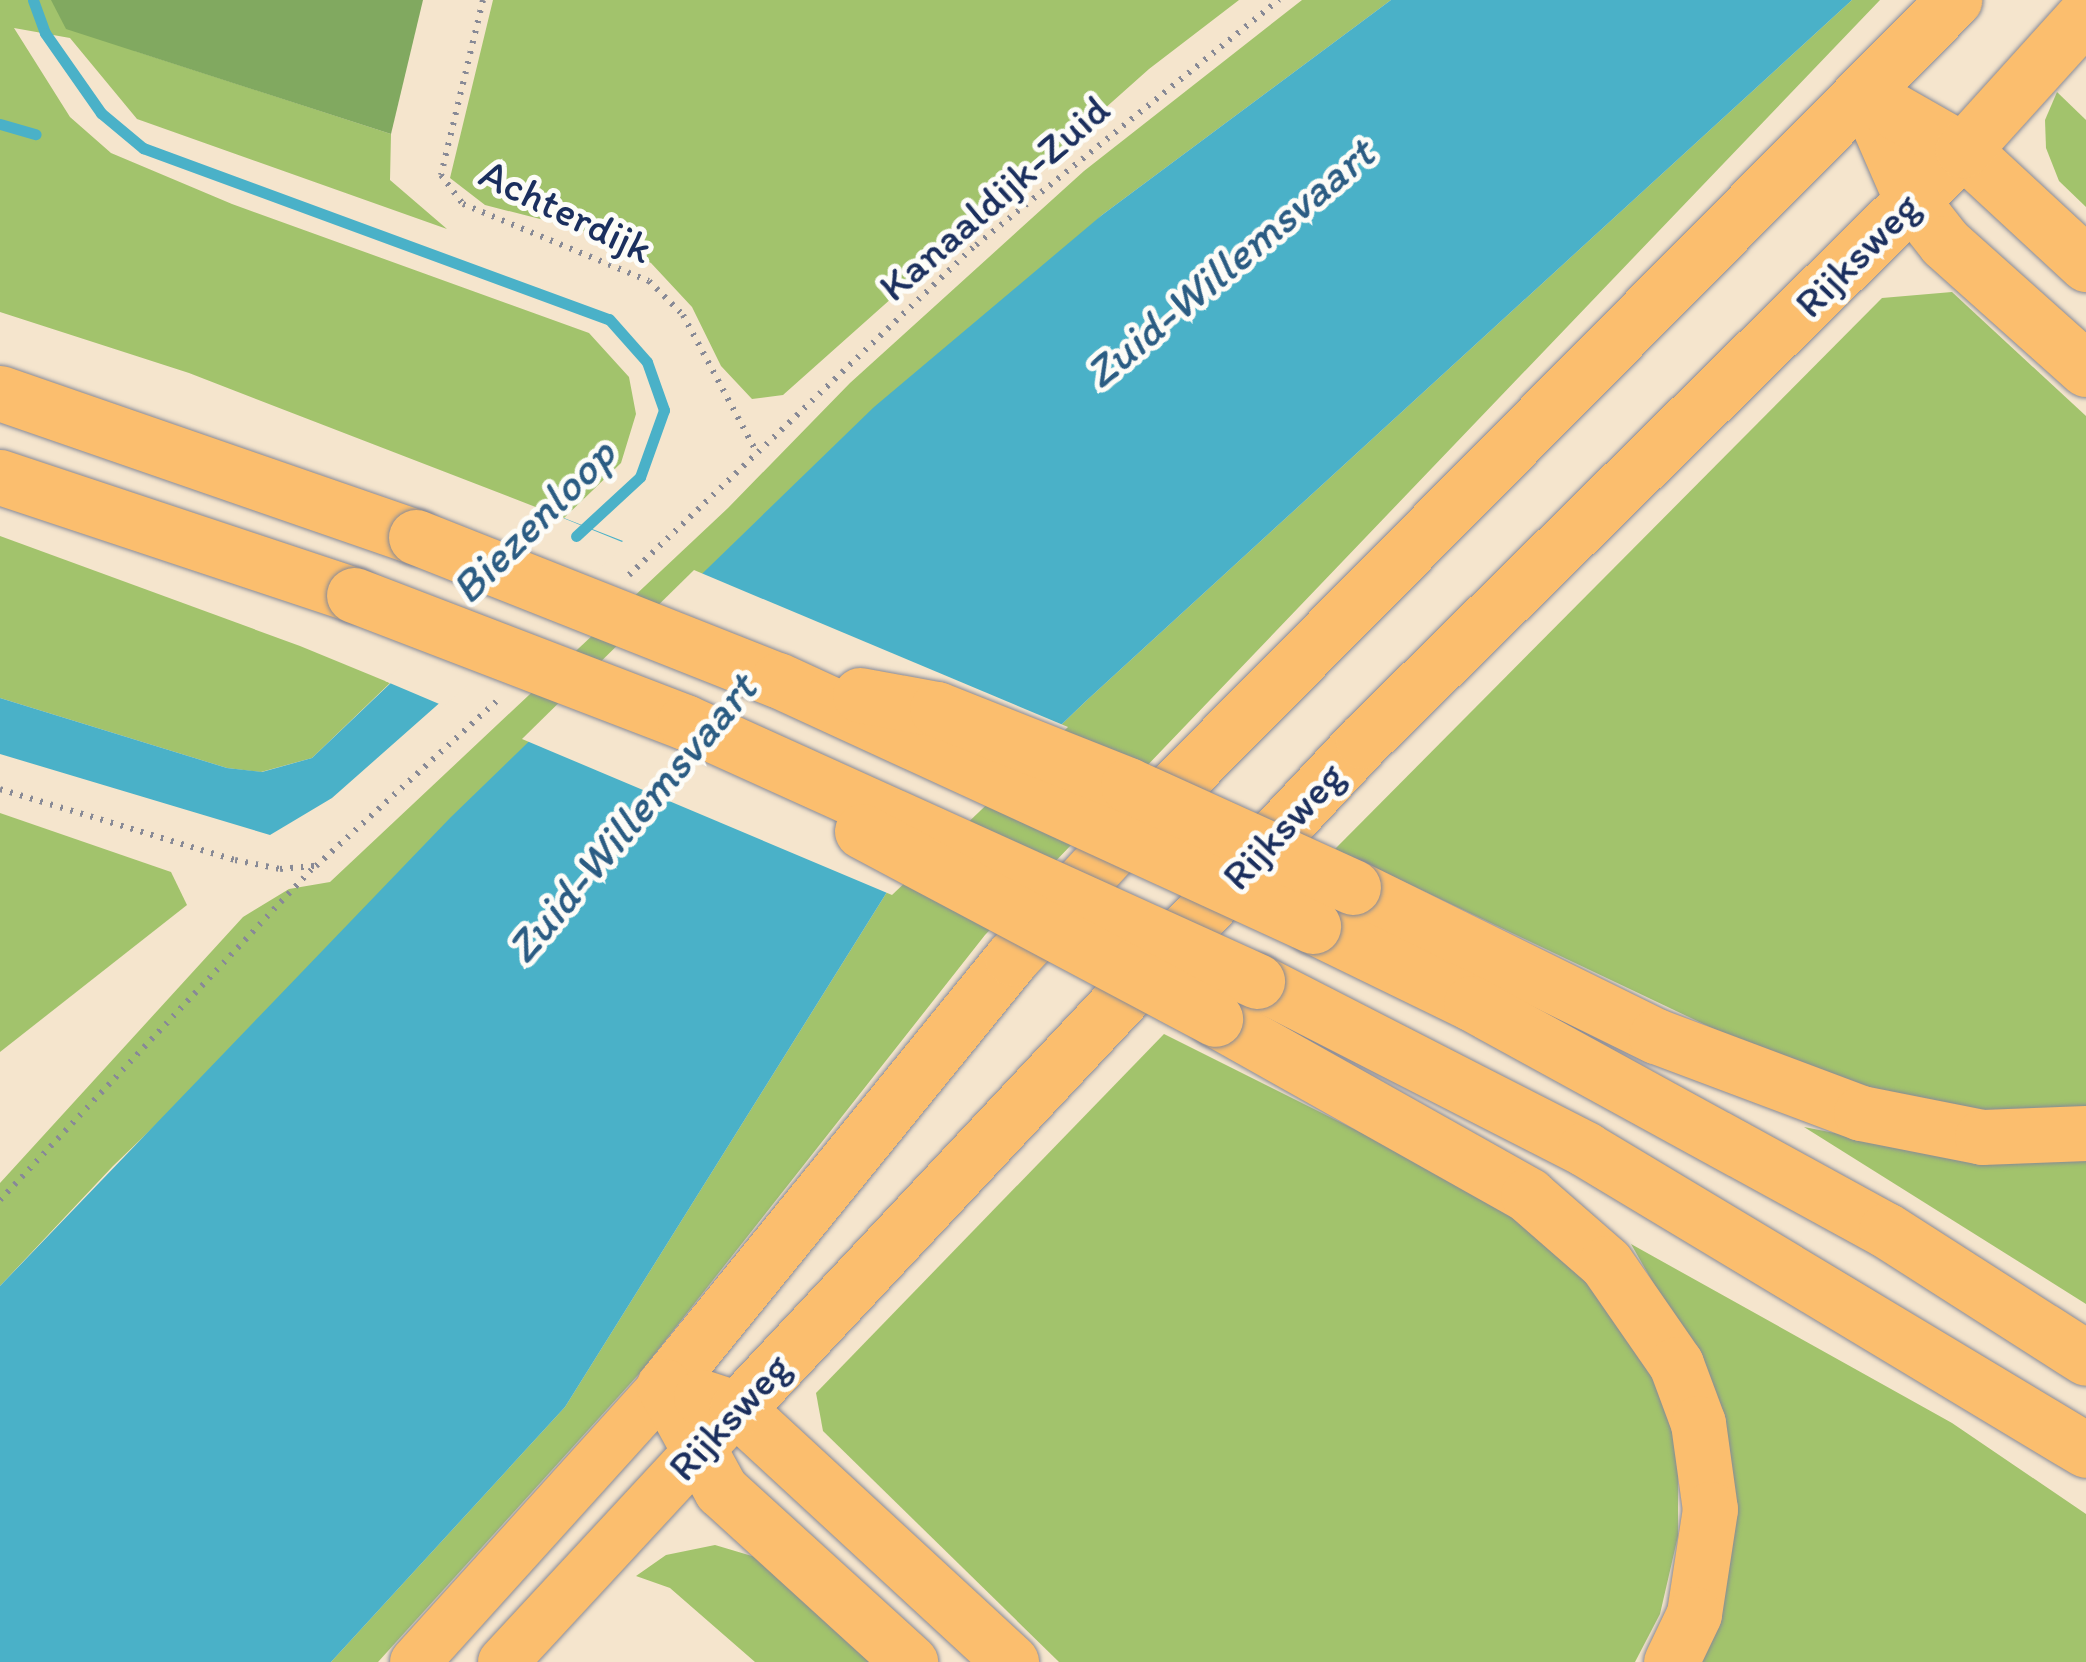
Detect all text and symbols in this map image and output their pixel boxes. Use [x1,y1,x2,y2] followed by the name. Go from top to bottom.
[868,84,1120,312] street label: Kanaaldijk-Zuid
[1074,126,1384,400] water label: Zuid-Willemsvaart
[471,148,661,274] street label: Achterdijk
[1784,182,1930,328] street label: Rijksweg
[439,427,627,615] water label: Biezenloop
[494,663,768,973] water label: Zuid-Willemsvaart
[1211,752,1355,900] street label: Rijksweg
[657,1343,801,1491] street label: Rijksweg

